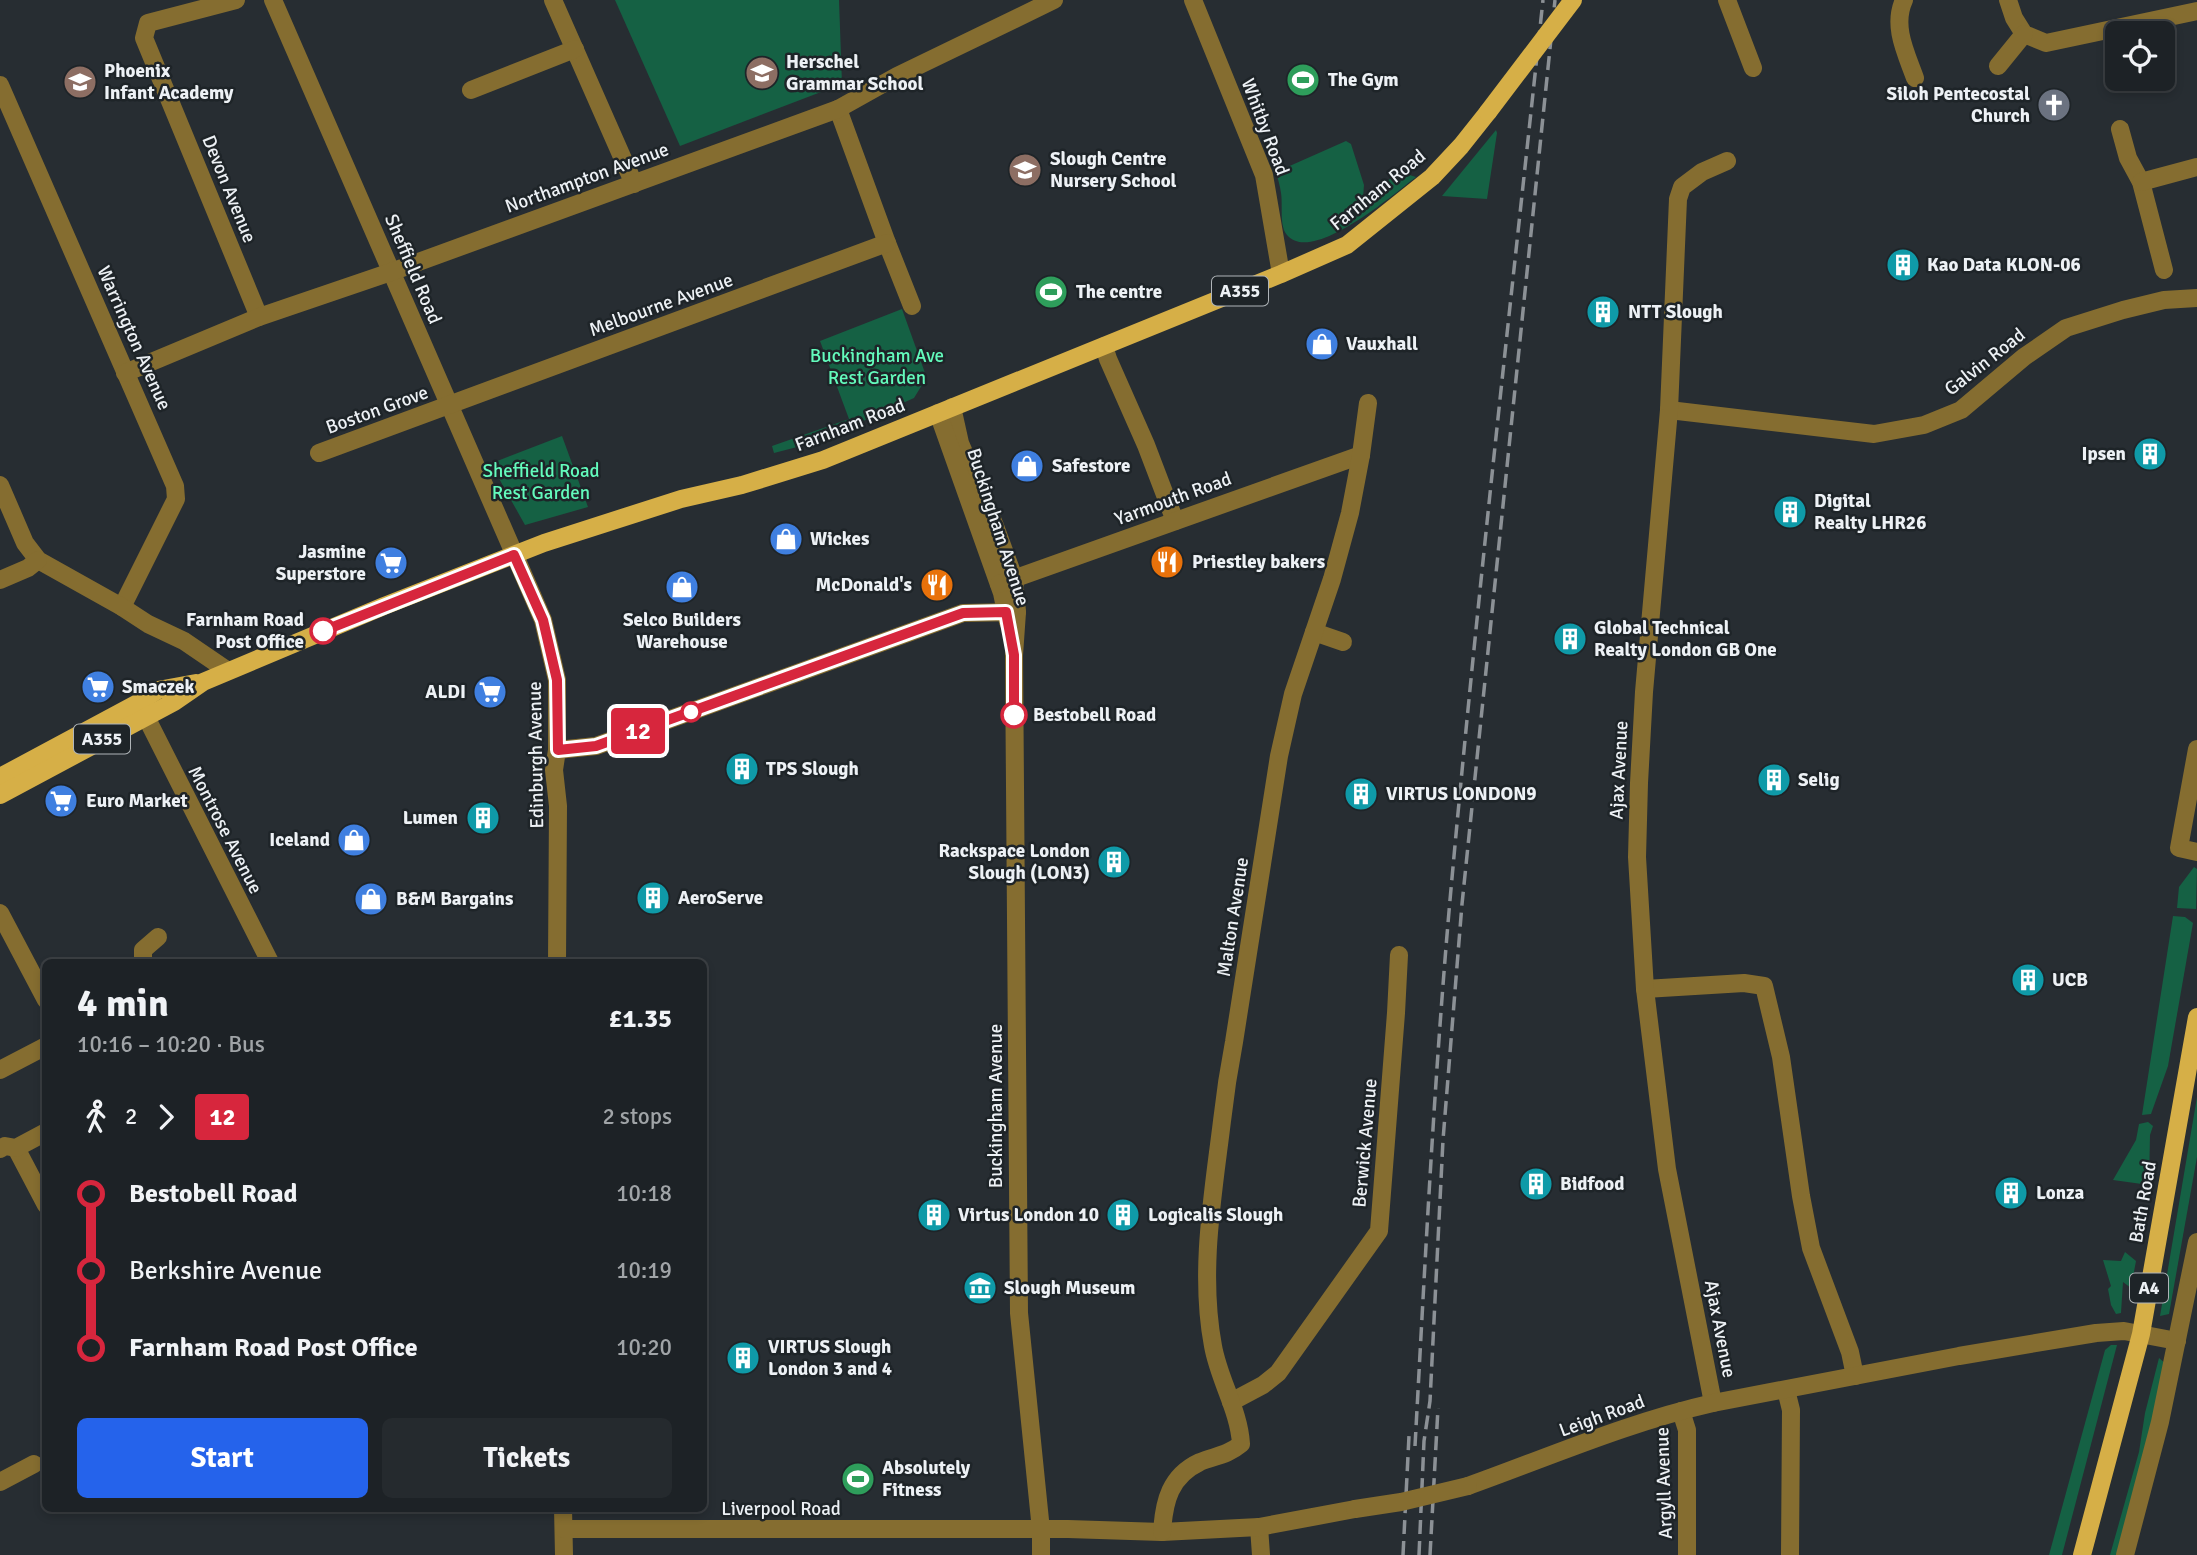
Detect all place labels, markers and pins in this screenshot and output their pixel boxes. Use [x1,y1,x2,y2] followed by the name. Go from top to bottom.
[786,50,923,96] place label: Herschel Grammar School
[743,54,781,92] school or university icon: Herschel Grammar School
[104,59,234,105] place label: Phoenix Infant Academy
[1284,61,1322,99] sports icon: The Gym
[61,63,99,101] school or university icon: Phoenix Infant Academy
[1328,68,1399,92] place label: The Gym
[1887,82,2030,128] place label: Siloh Pentecostal Church
[2035,86,2073,124] church icon: Siloh Pentecostal Church
[1050,147,1177,193] place label: Slough Centre Nursery School
[1006,151,1044,189] school or university icon: Slough Centre Nursery School
[1884,246,1922,284] building icon: Kao Data KLON-06
[1927,253,2081,277] place label: Kao Data KLON-06
[1032,273,1070,311] sports icon: The centre
[1076,280,1162,304] place label: The centre
[1584,293,1622,331] building icon: NTT Slough
[1628,300,1723,324] place label: NTT Slough
[1303,325,1341,363] shop icon: Vauxhall
[1346,332,1418,356] place label: Vauxhall
[2131,435,2169,473] building icon: Ipsen
[2082,442,2126,466] place label: Ipsen
[1008,447,1046,485] shop icon: Safestore
[1052,454,1131,478] place label: Safestore
[1814,489,1926,535] place label: Digital Realty LHR26
[1771,493,1809,531] building icon: Digital Realty LHR26
[767,520,805,558] shop icon: Wickes
[810,527,869,551] place label: Wickes
[276,540,366,586] place label: Jasmine Superstore
[1148,543,1186,581] restaurant icon: Priestley bakers
[372,544,410,582] supermarket icon: Jasmine Superstore
[1192,550,1325,574] place label: Priestley bakers
[918,566,956,604] restaurant icon: McDonald's
[663,568,701,606] shop icon: Selco Builders Warehouse
[816,573,912,597] place label: McDonald's
[186,608,304,654] place label: Farnham Road Post Office
[623,608,741,654] place label: Selco Builders Warehouse
[1594,616,1777,662] place label: Global Technical Realty London GB One
[310,618,336,644] marker: Farnham Road Post Office
[1551,620,1589,658] building icon: Global Technical Realty London GB One
[79,668,117,706] supermarket icon: Smaczek
[471,673,509,711] supermarket icon: ALDI
[122,675,194,699] place label: Smaczek
[425,680,466,704] place label: ALDI
[681,702,701,722] unlabelled marker
[1001,702,1027,728] marker: Bestobell Road
[1033,703,1156,727] place label: Bestobell Road
[723,750,761,788] building icon: TPS Slough
[766,757,859,781] place label: TPS Slough
[1755,761,1793,799] building icon: Selig
[1798,768,1840,792] place label: Selig
[1342,775,1380,813] building icon: VIRTUS LONDON9
[42,782,80,820] supermarket icon: Euro Market
[1386,782,1537,806] place label: VIRTUS LONDON9
[86,789,188,813] place label: Euro Market
[464,799,502,837] building icon: Lumen
[403,806,458,830] place label: Lumen
[335,821,373,859] shop icon: Iceland
[269,828,330,852] place label: Iceland
[938,839,1090,885] place label: Rackspace London Slough (LON3)
[1095,843,1133,881] building icon: Rackspace London Slough (LON3)
[634,879,672,917] building icon: AeroServe
[352,880,390,918] shop icon: B&M Bargains
[678,886,763,910] place label: AeroServe
[396,887,513,911] place label: B&M Bargains
[2009,961,2047,999] building icon: UCB
[2052,968,2088,992] place label: UCB
[1517,1165,1555,1203] building icon: Bidfood
[1560,1172,1624,1196] place label: Bidfood
[1992,1174,2030,1212] building icon: Lonza
[2036,1181,2085,1205] place label: Lonza
[915,1196,953,1234] building icon: Virtus London 10
[1104,1196,1142,1234] building icon: Logicalis Slough
[958,1203,1099,1227] place label: Virtus London 10
[1148,1203,1283,1227] place label: Logicalis Slough
[961,1269,999,1307] museum icon: Slough Museum
[1004,1276,1135,1300] place label: Slough Museum
[768,1335,892,1381] place label: VIRTUS Slough London 3 and 4
[724,1339,762,1377] building icon: VIRTUS Slough London 3 and 4
[882,1456,971,1502] place label: Absolutely Fitness
[839,1460,877,1498] sports icon: Absolutely Fitness

